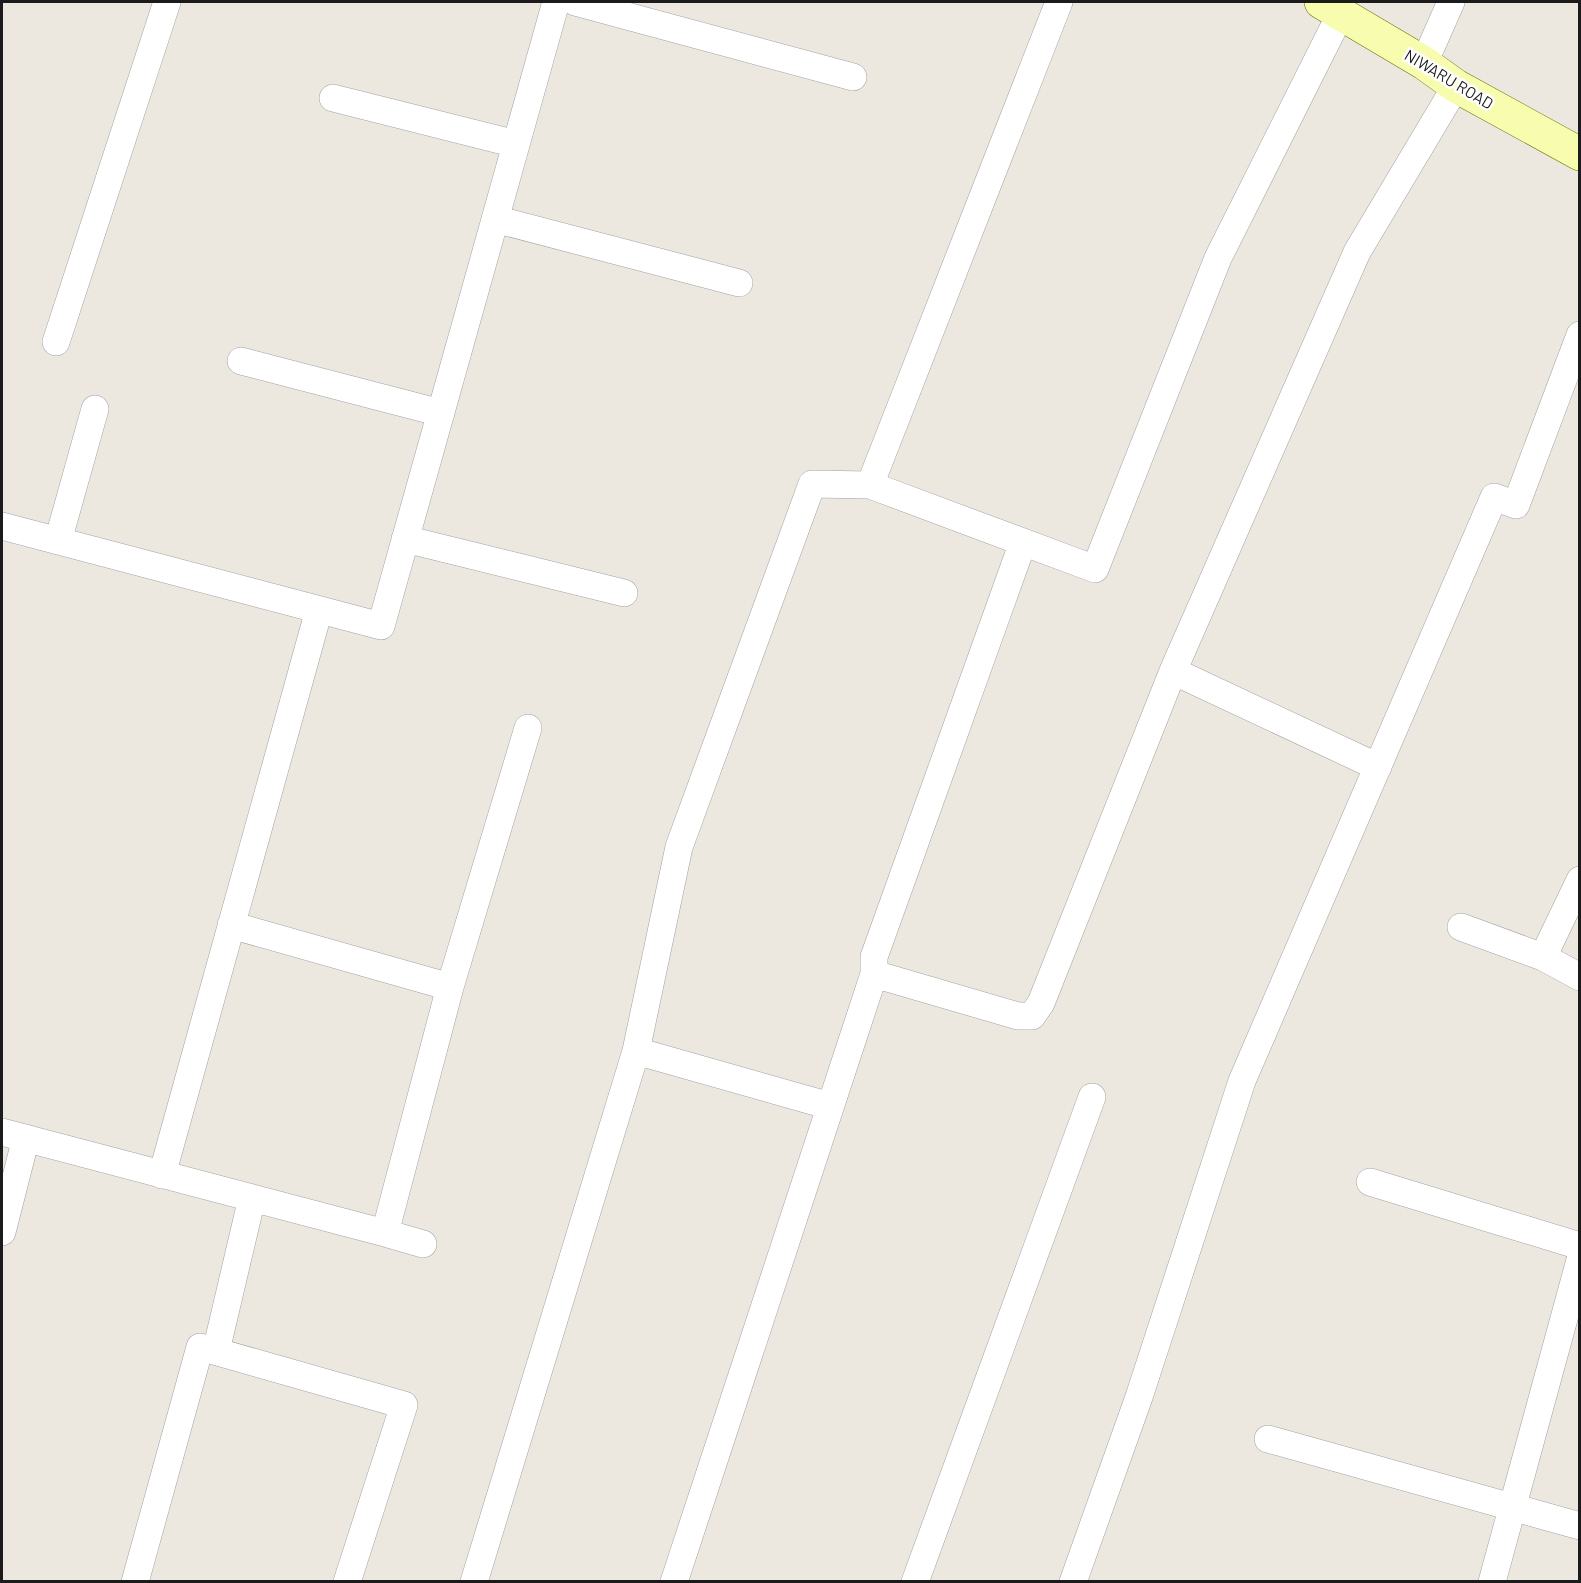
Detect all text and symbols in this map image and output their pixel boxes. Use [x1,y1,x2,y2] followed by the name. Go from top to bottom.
[1402,45,1497,112] street label: NIWARU ROAD

